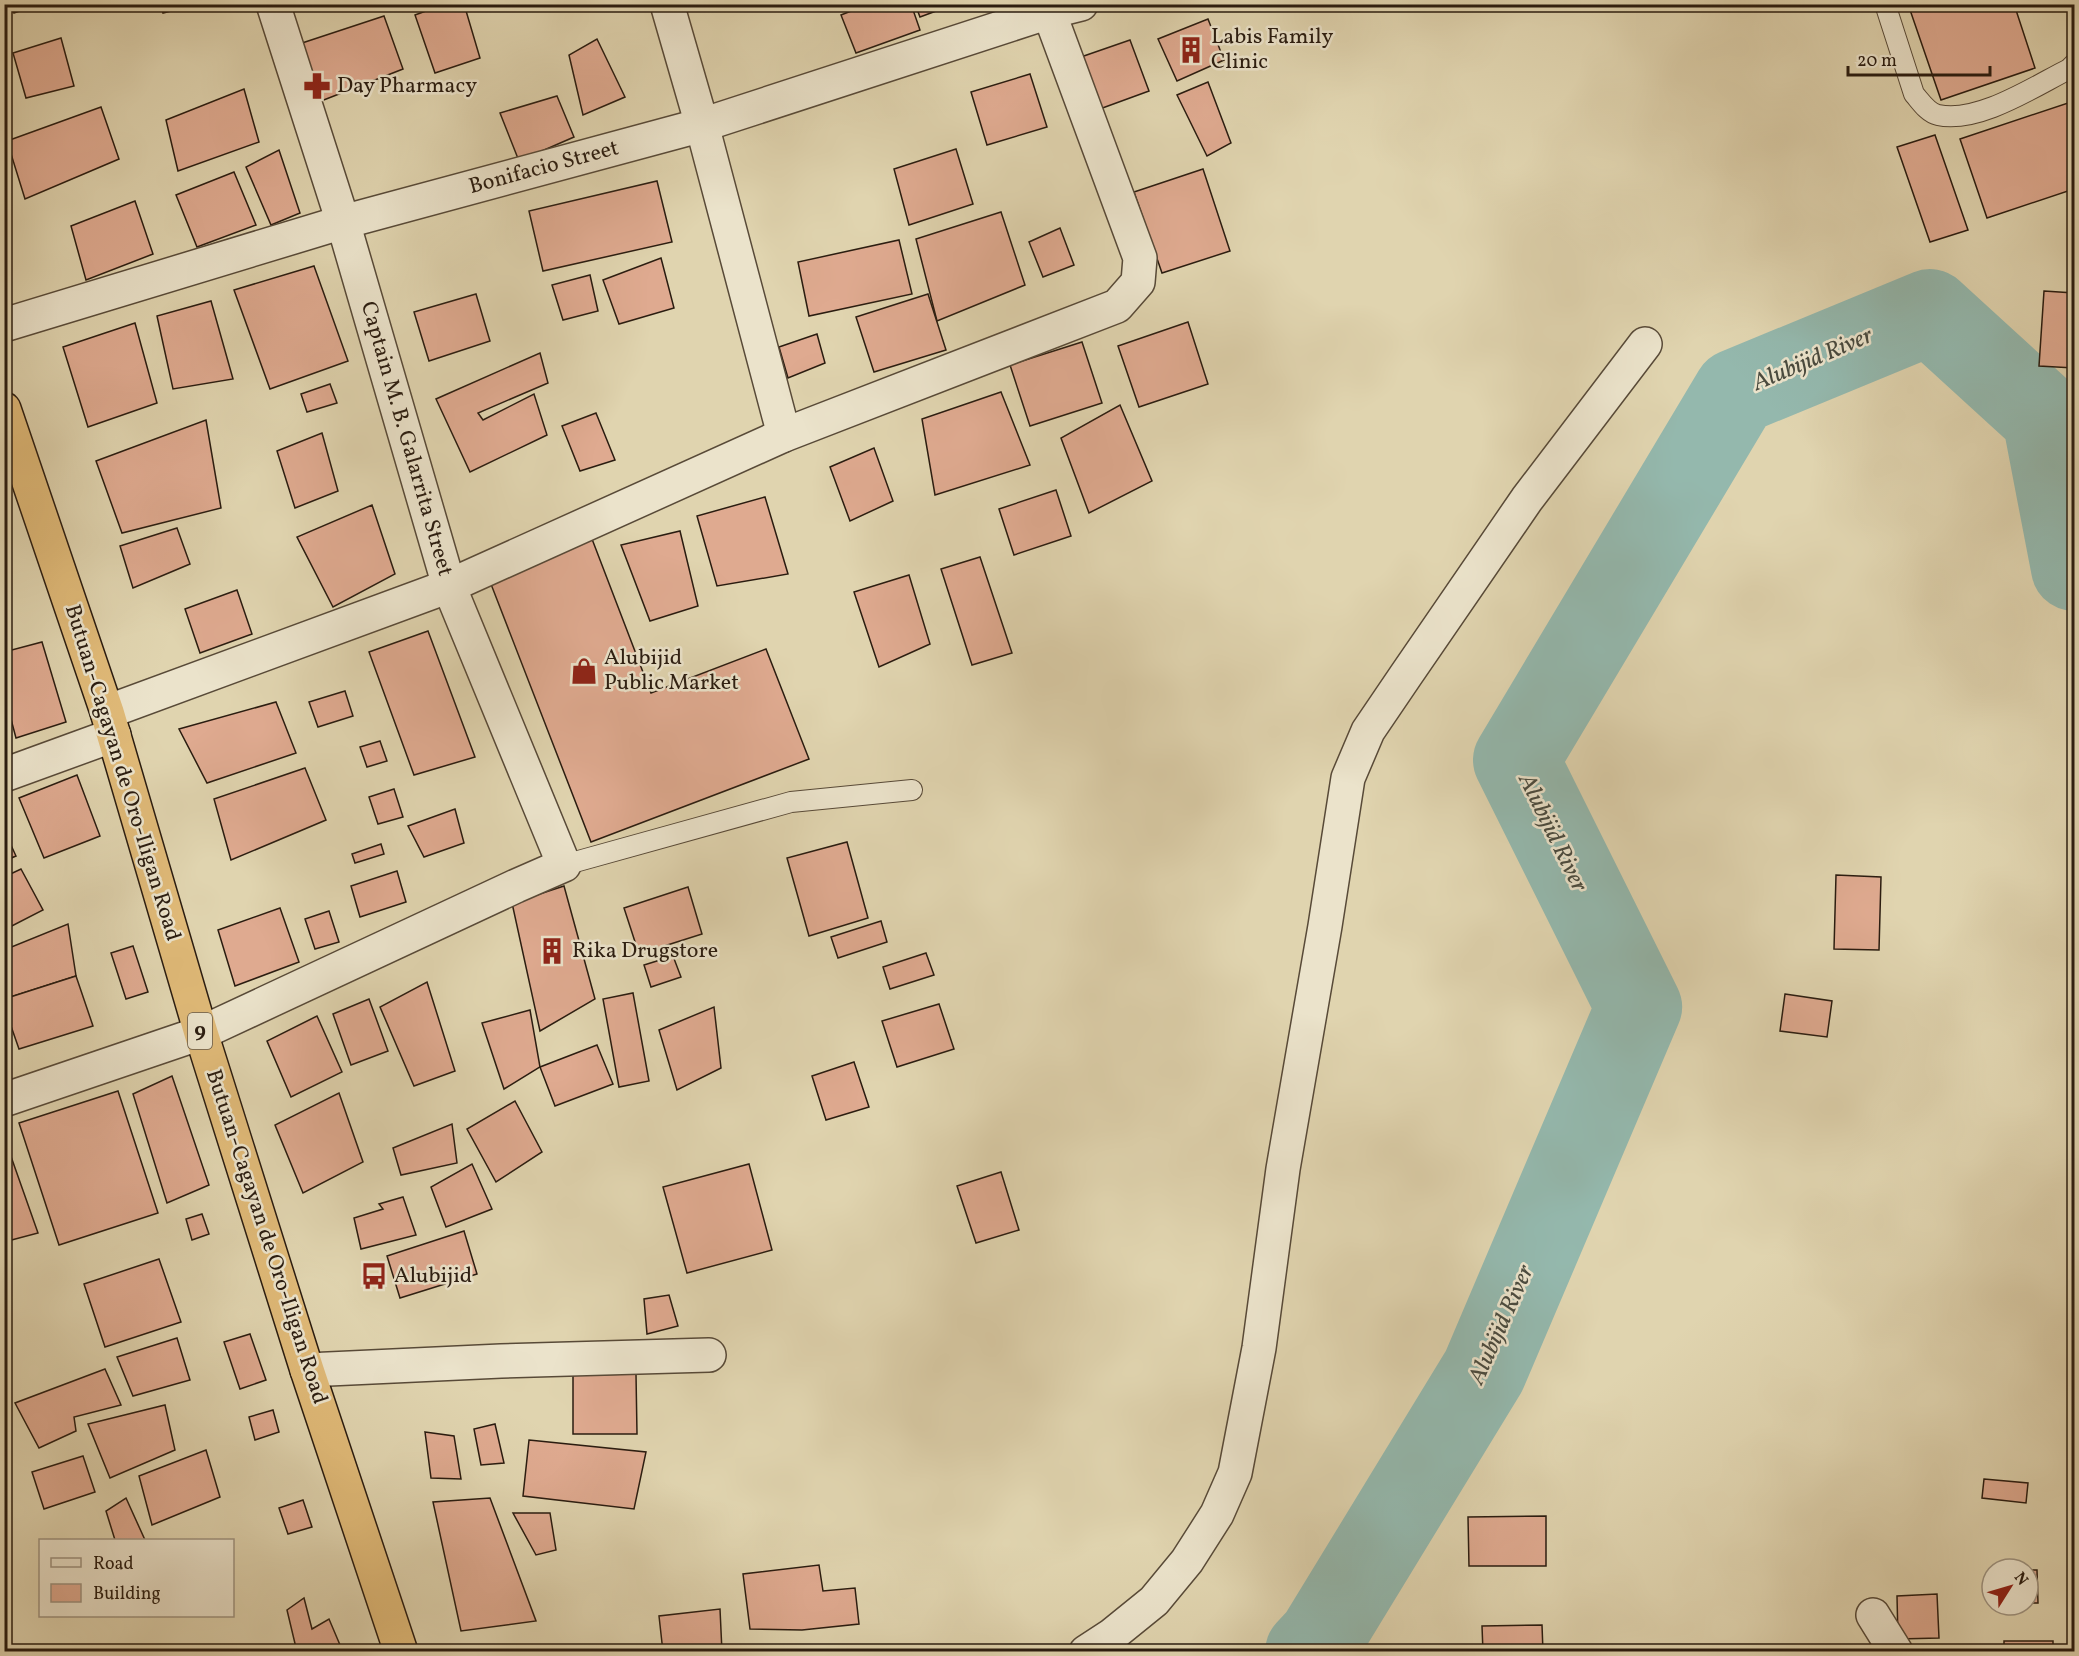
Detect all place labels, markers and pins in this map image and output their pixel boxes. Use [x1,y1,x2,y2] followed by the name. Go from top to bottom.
[1211,22,1334,78] place label: Labis Family Clinic
[1176,35,1206,65] building icon: Labis Family Clinic
[302,71,332,101] pharmacy icon: Day Pharmacy
[337,71,477,102] place label: Day Pharmacy
[604,643,739,699] place label: Alubijid Public Market
[569,656,599,686] shop icon: Alubijid Public Market
[537,936,567,966] building icon: Rika Drugstore
[572,936,718,967] place label: Rika Drugstore
[359,1261,389,1291] bus stop icon: Alubijid
[394,1261,472,1292] place label: Alubijid

